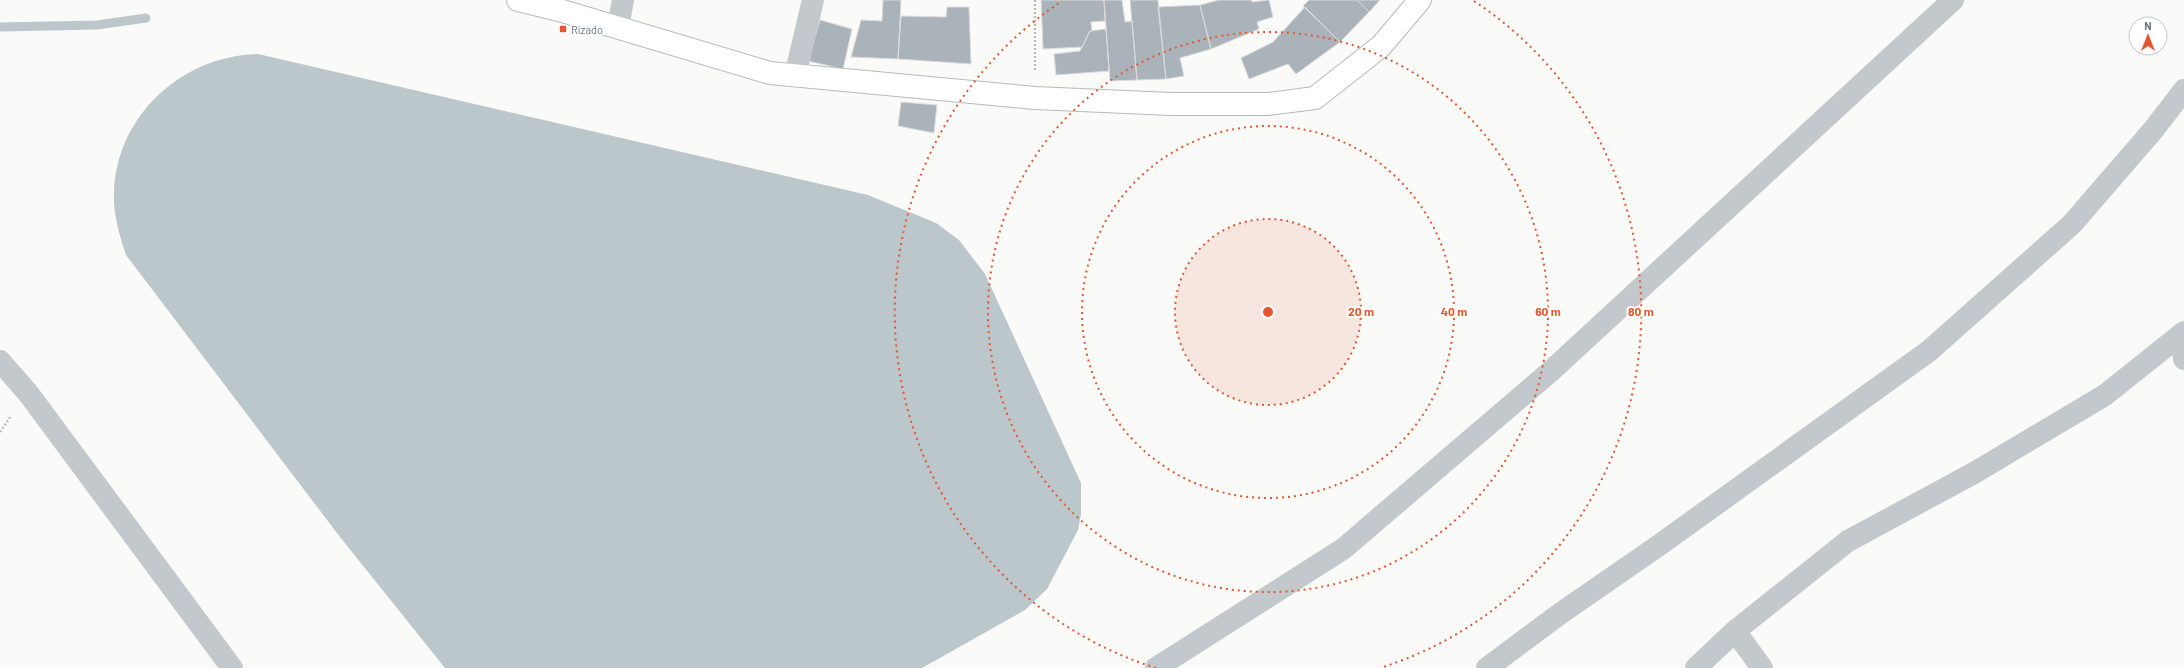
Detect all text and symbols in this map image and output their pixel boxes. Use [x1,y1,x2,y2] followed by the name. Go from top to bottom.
[2128,16,2168,56] north arrow
[2144,19,2152,32] text: N
[571,23,603,36] place label: Rizado
[558,24,568,34] marker: Rizado
[1348,304,1374,318] text: 20 m
[1441,304,1467,318] text: 40 m
[1535,304,1561,318] text: 60 m
[1628,304,1654,318] text: 80 m
[1261,305,1275,319] centre of rings

